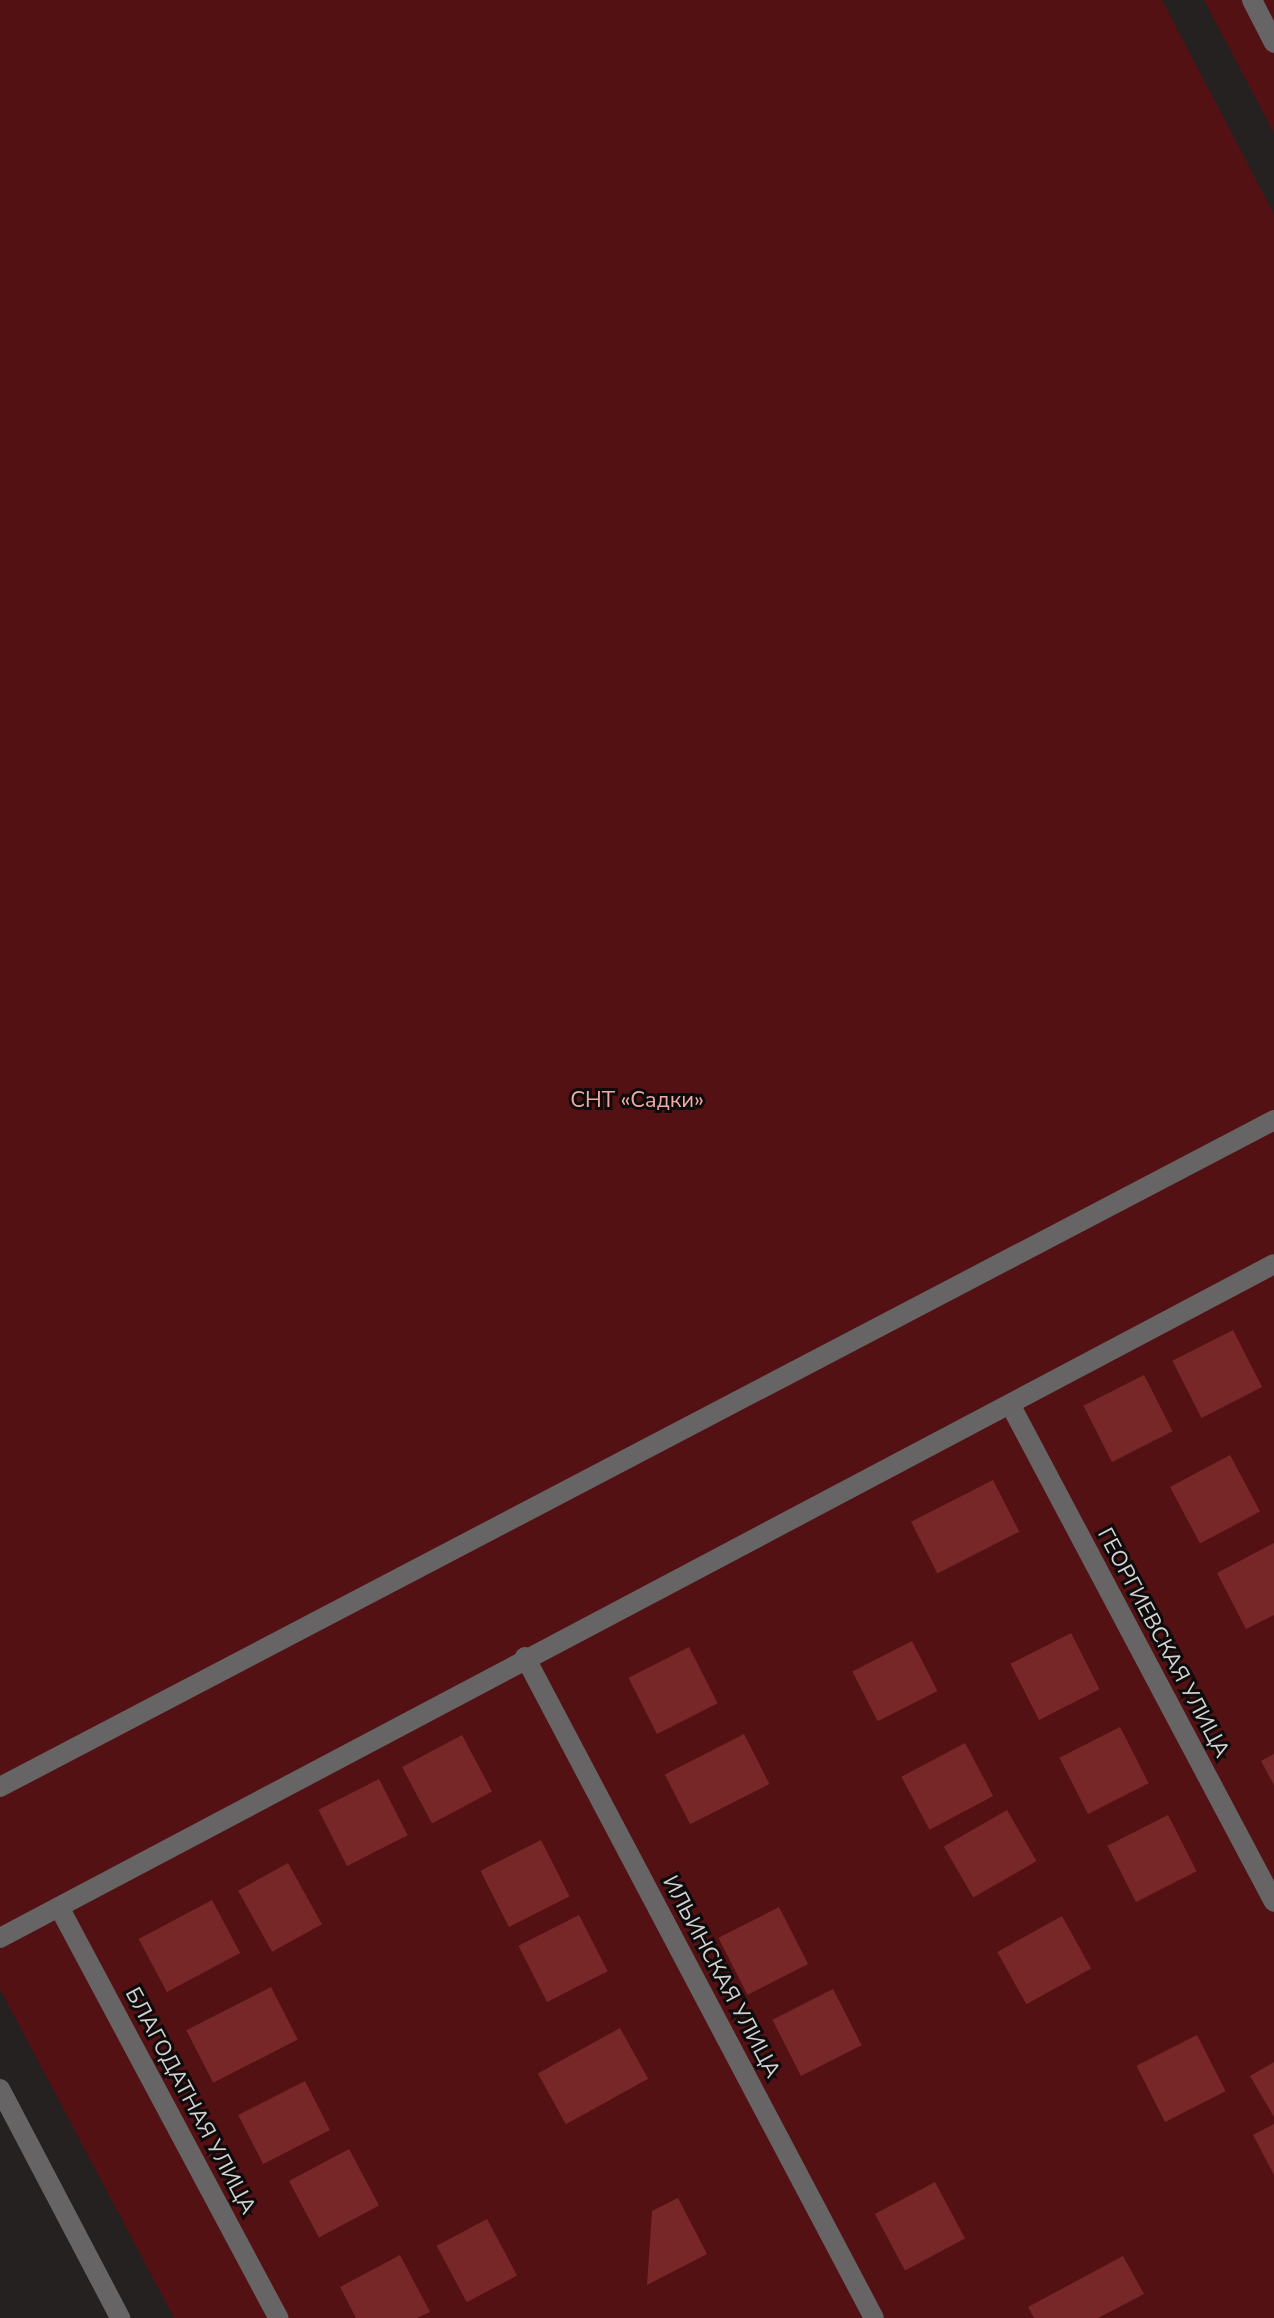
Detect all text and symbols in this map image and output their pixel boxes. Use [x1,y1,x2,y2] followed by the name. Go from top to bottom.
[570,1088,704,1114] park label: СНТ «Садки»
[1091,1524,1235,1762] street label: ГЕОРГИЕВСКАЯ УЛИЦА
[656,1871,786,2083] street label: ИЛЬИНСКАЯ УЛИЦА
[119,1983,261,2219] street label: БЛАГОДАТНАЯ УЛИЦА

